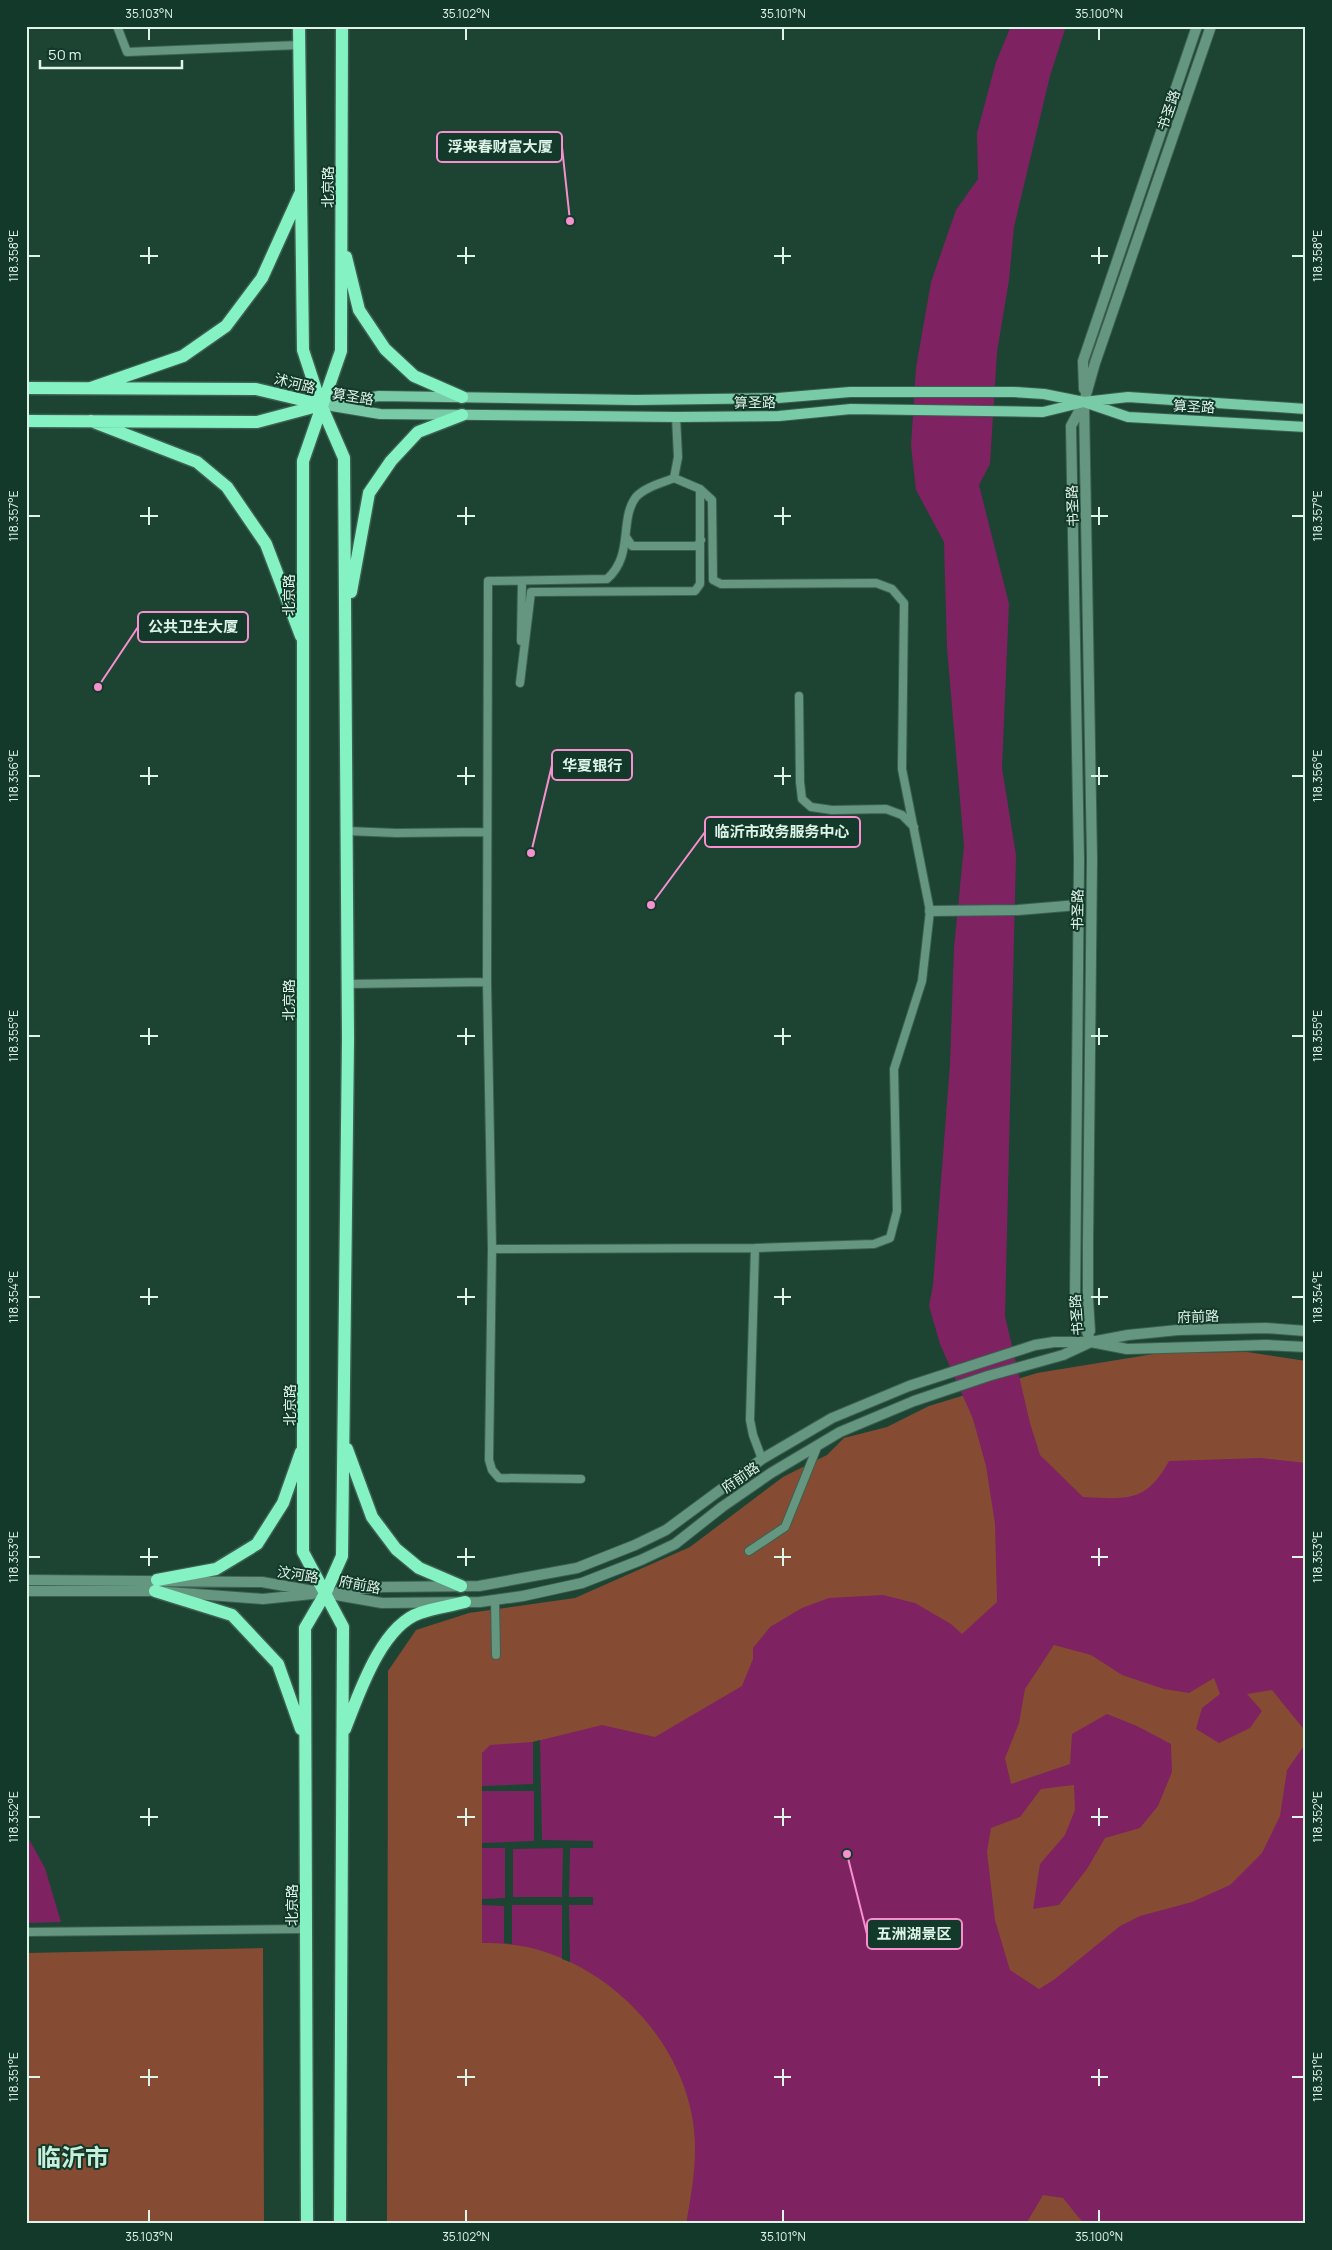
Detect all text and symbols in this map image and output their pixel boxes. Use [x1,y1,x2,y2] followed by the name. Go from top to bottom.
[125,5,173,22] text: 35.103°N
[442,5,490,22] text: 35.102°N
[760,5,806,22] text: 35.101°N
[1075,5,1123,22] text: 35.100°N
[40,38,182,70] scale bar
[48,44,82,65] text: 50 m
[1152,87,1184,133] street label: 书圣路
[437,132,562,162] callout: 浮来春财富大厦
[447,136,553,157] text: 浮来春财富大厦
[318,166,337,208] street label: 北京路
[5,230,22,282] text: 118.358°E
[1309,230,1326,282] text: 118.358°E
[272,369,318,397] street label: 沭河路
[331,383,375,409] street label: 算圣路
[734,392,776,412] street label: 算圣路
[1173,395,1215,417] street label: 算圣路
[1062,485,1082,527] street label: 书圣路
[5,490,22,542] text: 118.357°E
[1309,490,1326,542] text: 118.357°E
[279,574,298,616] street label: 北京路
[138,612,248,642] callout: 公共卫生大厦
[148,616,238,637] text: 公共卫生大厦
[5,750,22,802] text: 118.356°E
[552,750,632,780] callout: 华夏银行
[1309,750,1326,802] text: 118.356°E
[562,755,622,776] text: 华夏银行
[705,817,860,847] callout: 临沂市政务服务中心
[714,821,850,842] text: 临沂市政务服务中心
[1067,889,1087,931] street label: 书圣路
[279,979,298,1021] street label: 北京路
[5,1010,22,1062] text: 118.355°E
[1309,1010,1326,1062] text: 118.355°E
[5,1271,22,1323] text: 118.354°E
[1309,1271,1326,1323] text: 118.354°E
[1065,1293,1087,1337] street label: 书圣路
[1177,1306,1219,1326] street label: 府前路
[280,1384,299,1426] street label: 北京路
[717,1457,763,1497] street label: 府前路
[5,1531,22,1583] text: 118.353°E
[1309,1531,1326,1583] text: 118.353°E
[276,1561,320,1587] street label: 汶河路
[338,1571,382,1597] street label: 府前路
[5,1791,22,1843] text: 118.352°E
[1309,1791,1326,1843] text: 118.352°E
[282,1884,301,1926] street label: 北京路
[867,1919,962,1949] callout: 五洲湖景区
[876,1923,952,1944] text: 五洲湖景区
[5,2052,22,2102] text: 118.351°E
[1309,2052,1326,2102] text: 118.351°E
[37,2140,109,2173] district label: 临沂市
[125,2228,173,2245] text: 35.103°N
[442,2228,490,2245] text: 35.102°N
[760,2228,806,2245] text: 35.101°N
[1075,2228,1123,2245] text: 35.100°N

